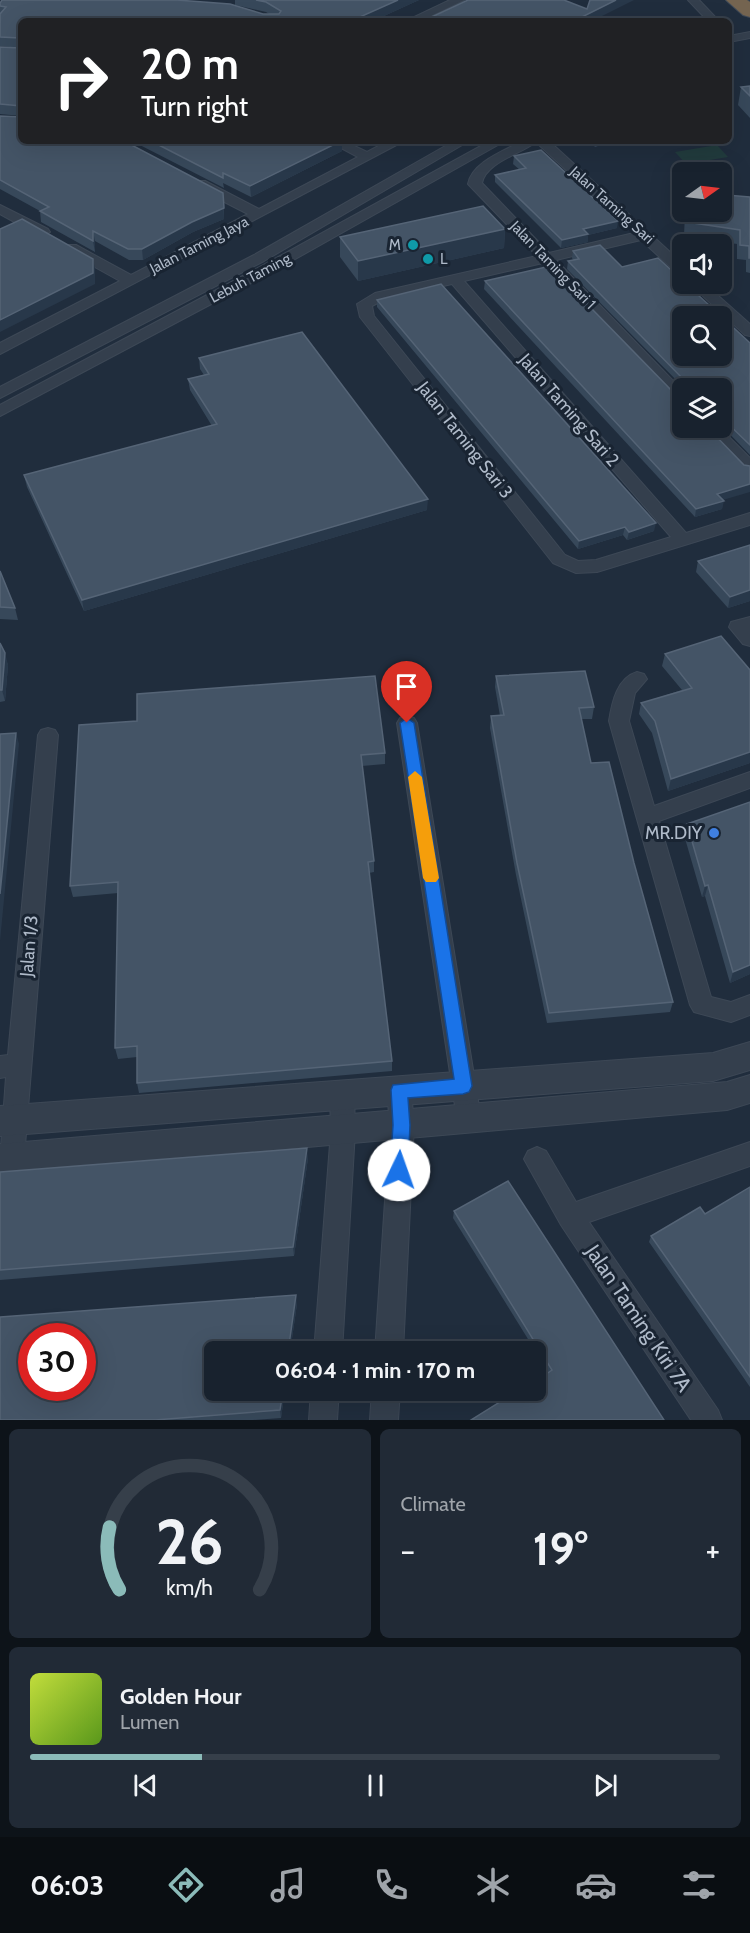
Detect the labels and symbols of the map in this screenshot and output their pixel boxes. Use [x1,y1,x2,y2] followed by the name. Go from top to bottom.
[565,162,658,248] street label: Jalan Taming Sari
[672,162,732,222] north arrow
[146,212,252,278] street label: Jalan Taming Jaya
[506,217,600,313] street label: Jalan Taming Sari 1
[389,236,401,254] place label: M
[406,238,420,252] marker: M
[206,249,294,307] street label: Lebuh Taming
[440,250,448,268] place label: L
[421,252,435,266] marker: L
[513,348,624,471] street label: Jalan Taming Sari 2
[412,376,517,503] street label: Jalan Taming Sari 3
[381,661,432,723] pin
[645,822,703,844] place label: MR.DIY
[707,826,721,840] marker: MR.DIY
[15,914,43,979] street label: Jalan 1/3
[367,1138,431,1202] position arrow
[580,1239,697,1396] street label: Jalan Taming Kiri 7A
[18,1323,96,1401] speed limit sign: 30

